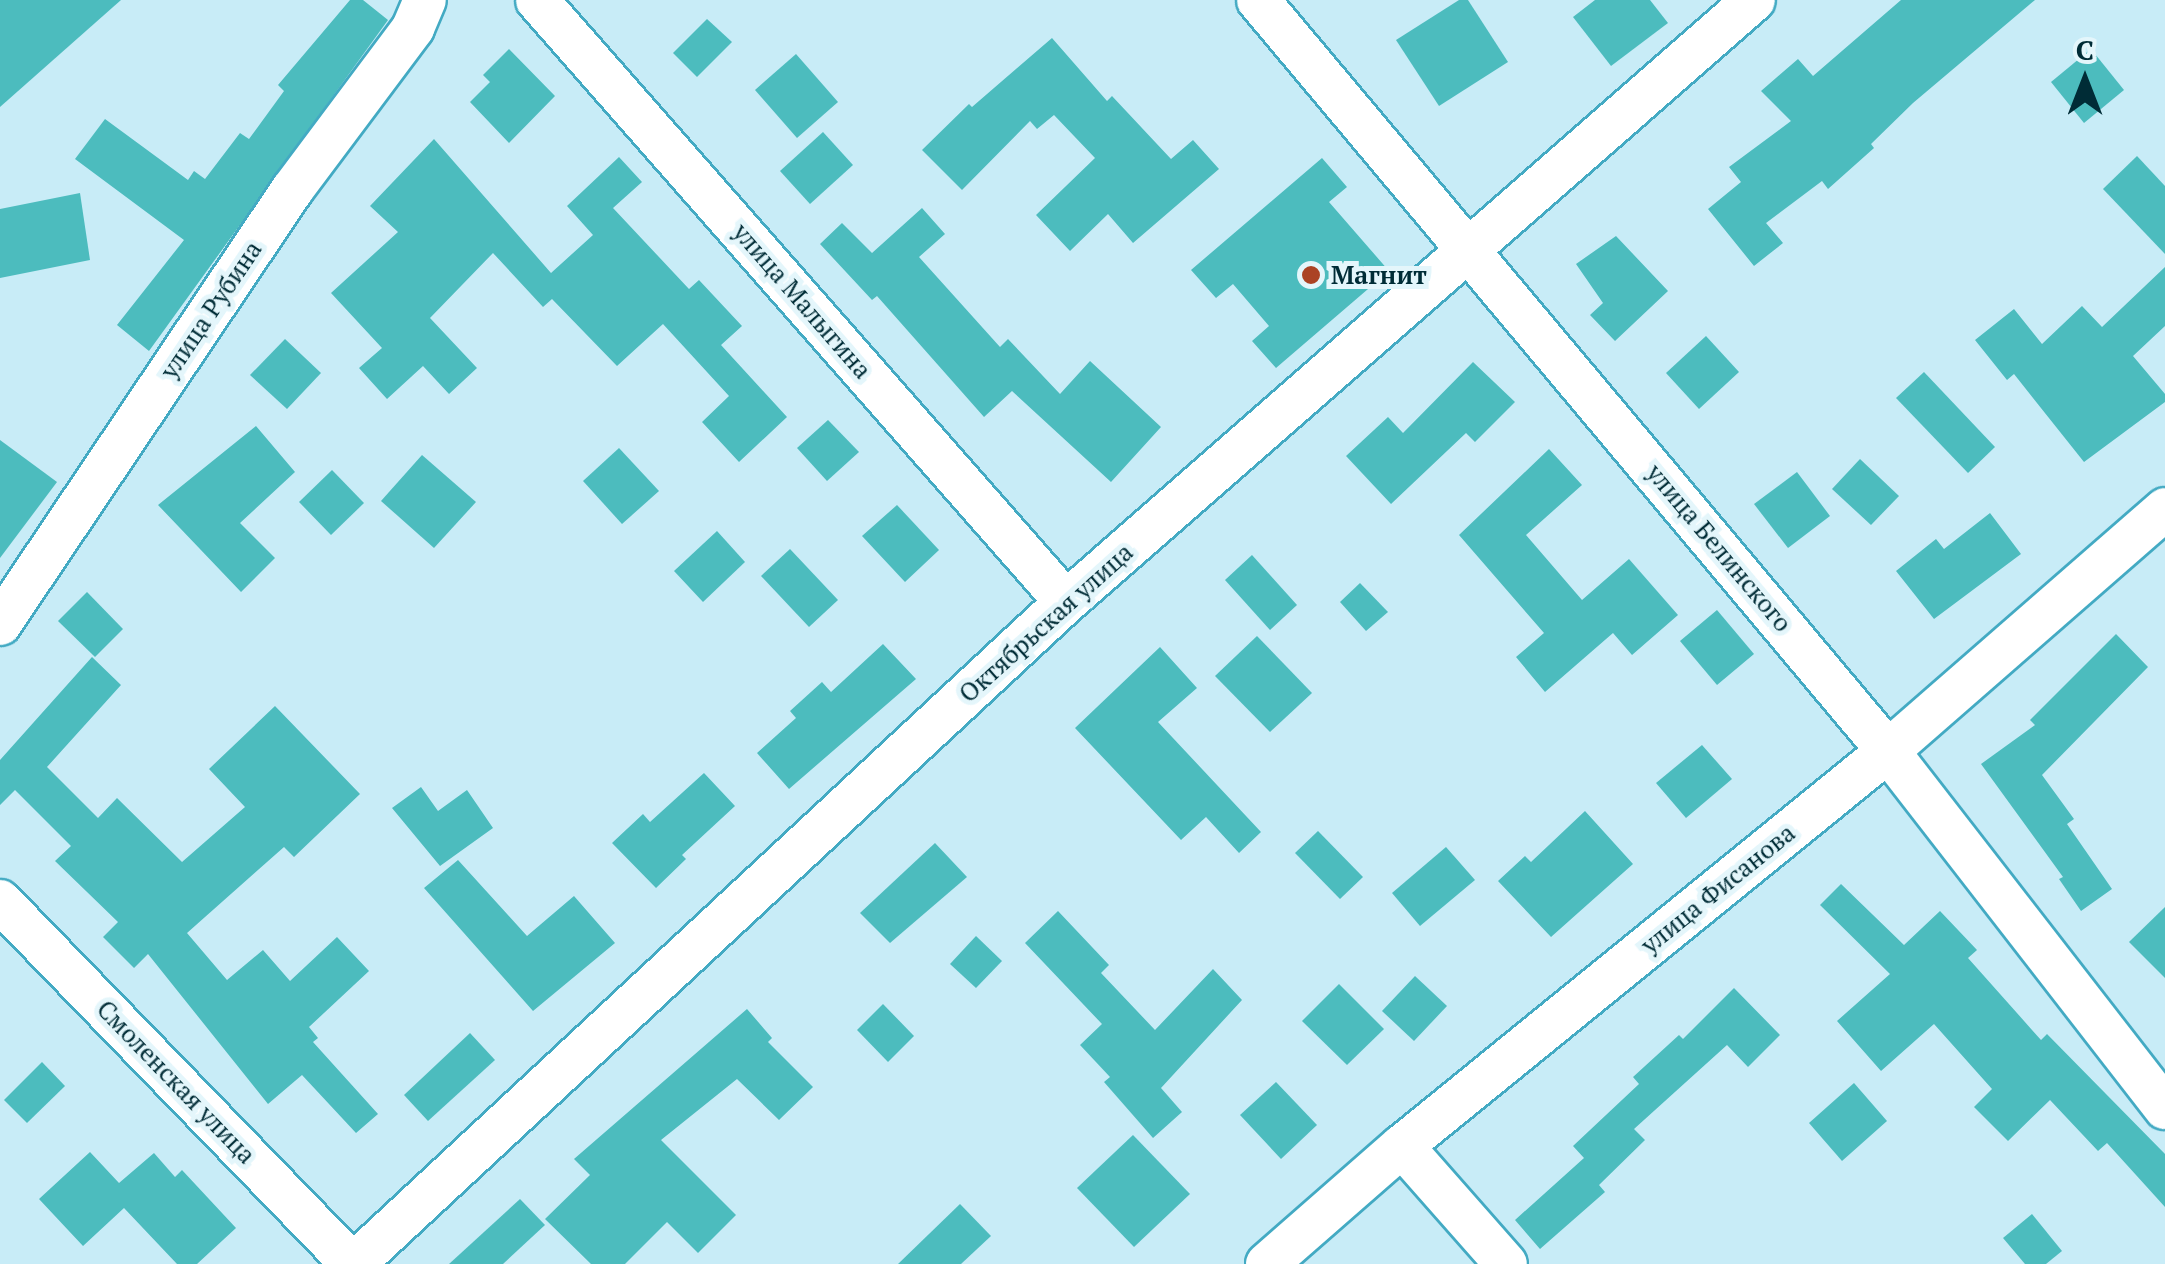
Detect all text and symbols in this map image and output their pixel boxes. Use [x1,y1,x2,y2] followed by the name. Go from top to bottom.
[2035,30,2135,130] north arrow
[2076,31,2094,68] text: С
[727,217,877,385] street label: улица Малыгина
[154,236,268,384] street label: улица Рубина
[1331,260,1427,290] place label: Магнит
[1300,264,1322,286] marker: Магнит
[1640,458,1798,638] street label: улица Белинского
[953,537,1139,709] street label: Октябрьская улица
[1635,818,1801,960] street label: улица Фисанова
[90,994,262,1170] street label: Смоленская улица

